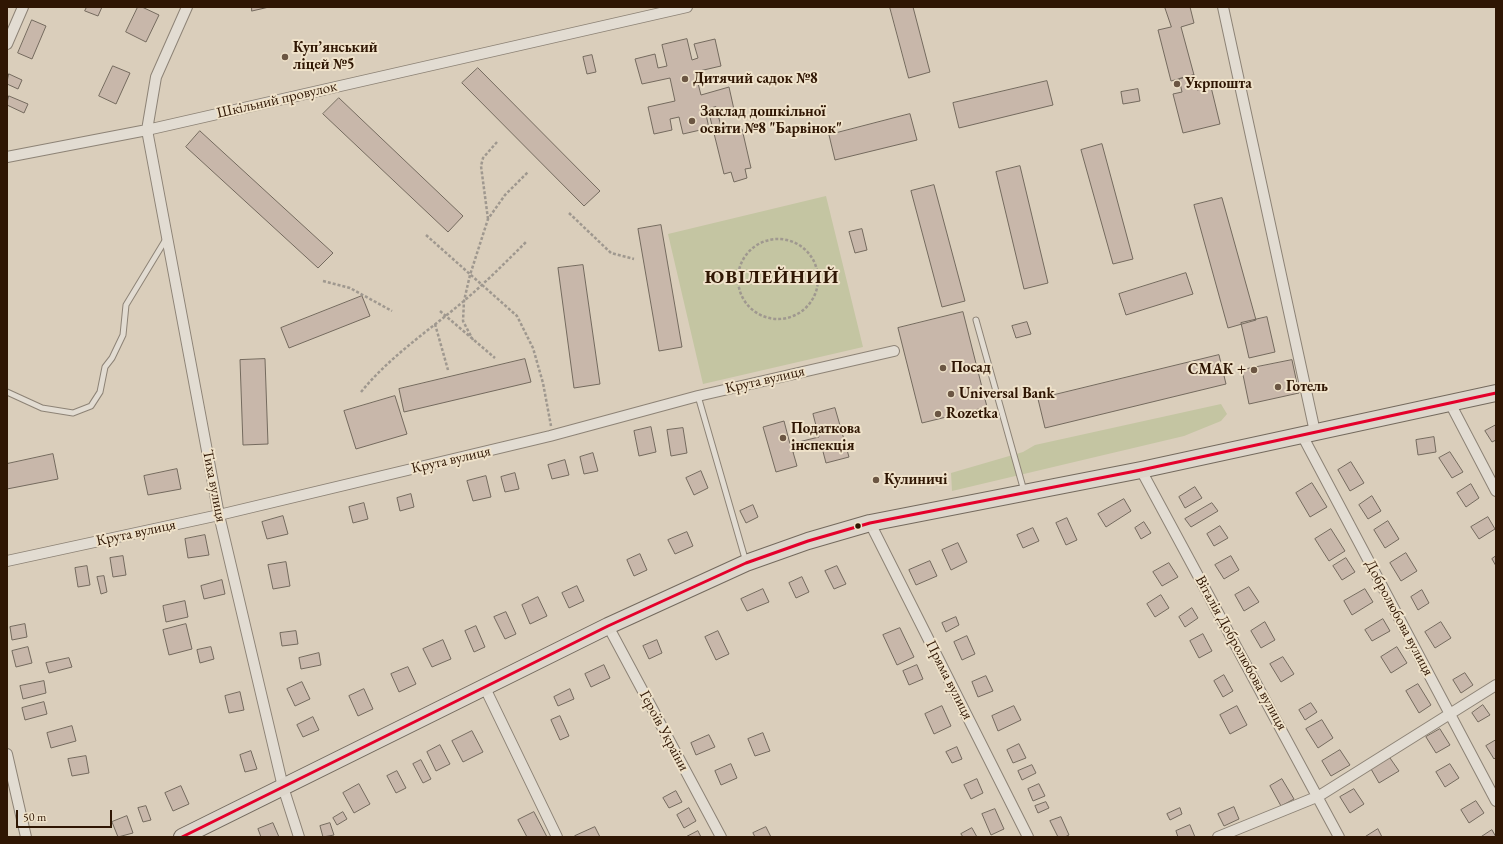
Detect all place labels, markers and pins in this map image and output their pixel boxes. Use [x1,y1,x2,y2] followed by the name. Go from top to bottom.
[293,39,377,74] place label: Куп’янський ліцей №5
[280,52,290,62] marker: Куп’янський ліцей №5
[693,70,818,88] place label: Дитячий садок №8
[680,74,690,84] marker: Дитячий садок №8
[1185,75,1252,93] place label: Укрпошта
[1172,79,1182,89] marker: Укрпошта
[700,103,842,138] place label: Заклад дошкільної освіти №8 "Барвінок"
[687,116,697,126] marker: Заклад дошкільної освіти №8 "Барвінок"
[951,359,991,377] place label: Посад
[1188,361,1246,379] place label: СМАК +
[938,363,948,373] marker: Посад
[1249,365,1259,375] marker: СМАК +
[1286,378,1328,396] place label: Готель
[1273,382,1283,392] marker: Готель
[959,385,1055,403] place label: Universal Bank
[946,389,956,399] marker: Universal Bank
[946,405,998,423] place label: Rozetka
[933,409,943,419] marker: Rozetka
[791,420,860,455] place label: Податкова інспекція
[778,433,788,443] marker: Податкова інспекція
[884,471,947,489] place label: Кулиничі
[871,475,881,485] marker: Кулиничі
[853,521,863,531] unlabelled marker

